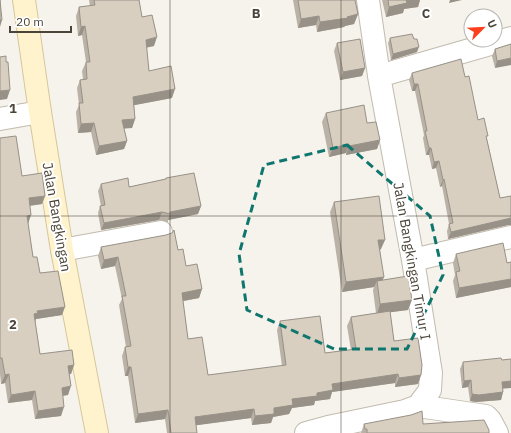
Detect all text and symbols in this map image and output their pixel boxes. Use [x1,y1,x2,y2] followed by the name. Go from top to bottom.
[252,5,261,22] text: B
[422,5,431,22] text: C
[10,8,71,34] scale bar
[463,8,503,48] north arrow
[16,14,44,29] text: 20 m
[484,18,500,30] text: U
[9,100,17,117] text: 1
[39,161,75,273] street label: Jalan Bangkingan
[389,181,435,341] street label: Jalan Bangkingan Timur I
[9,316,17,333] text: 2

